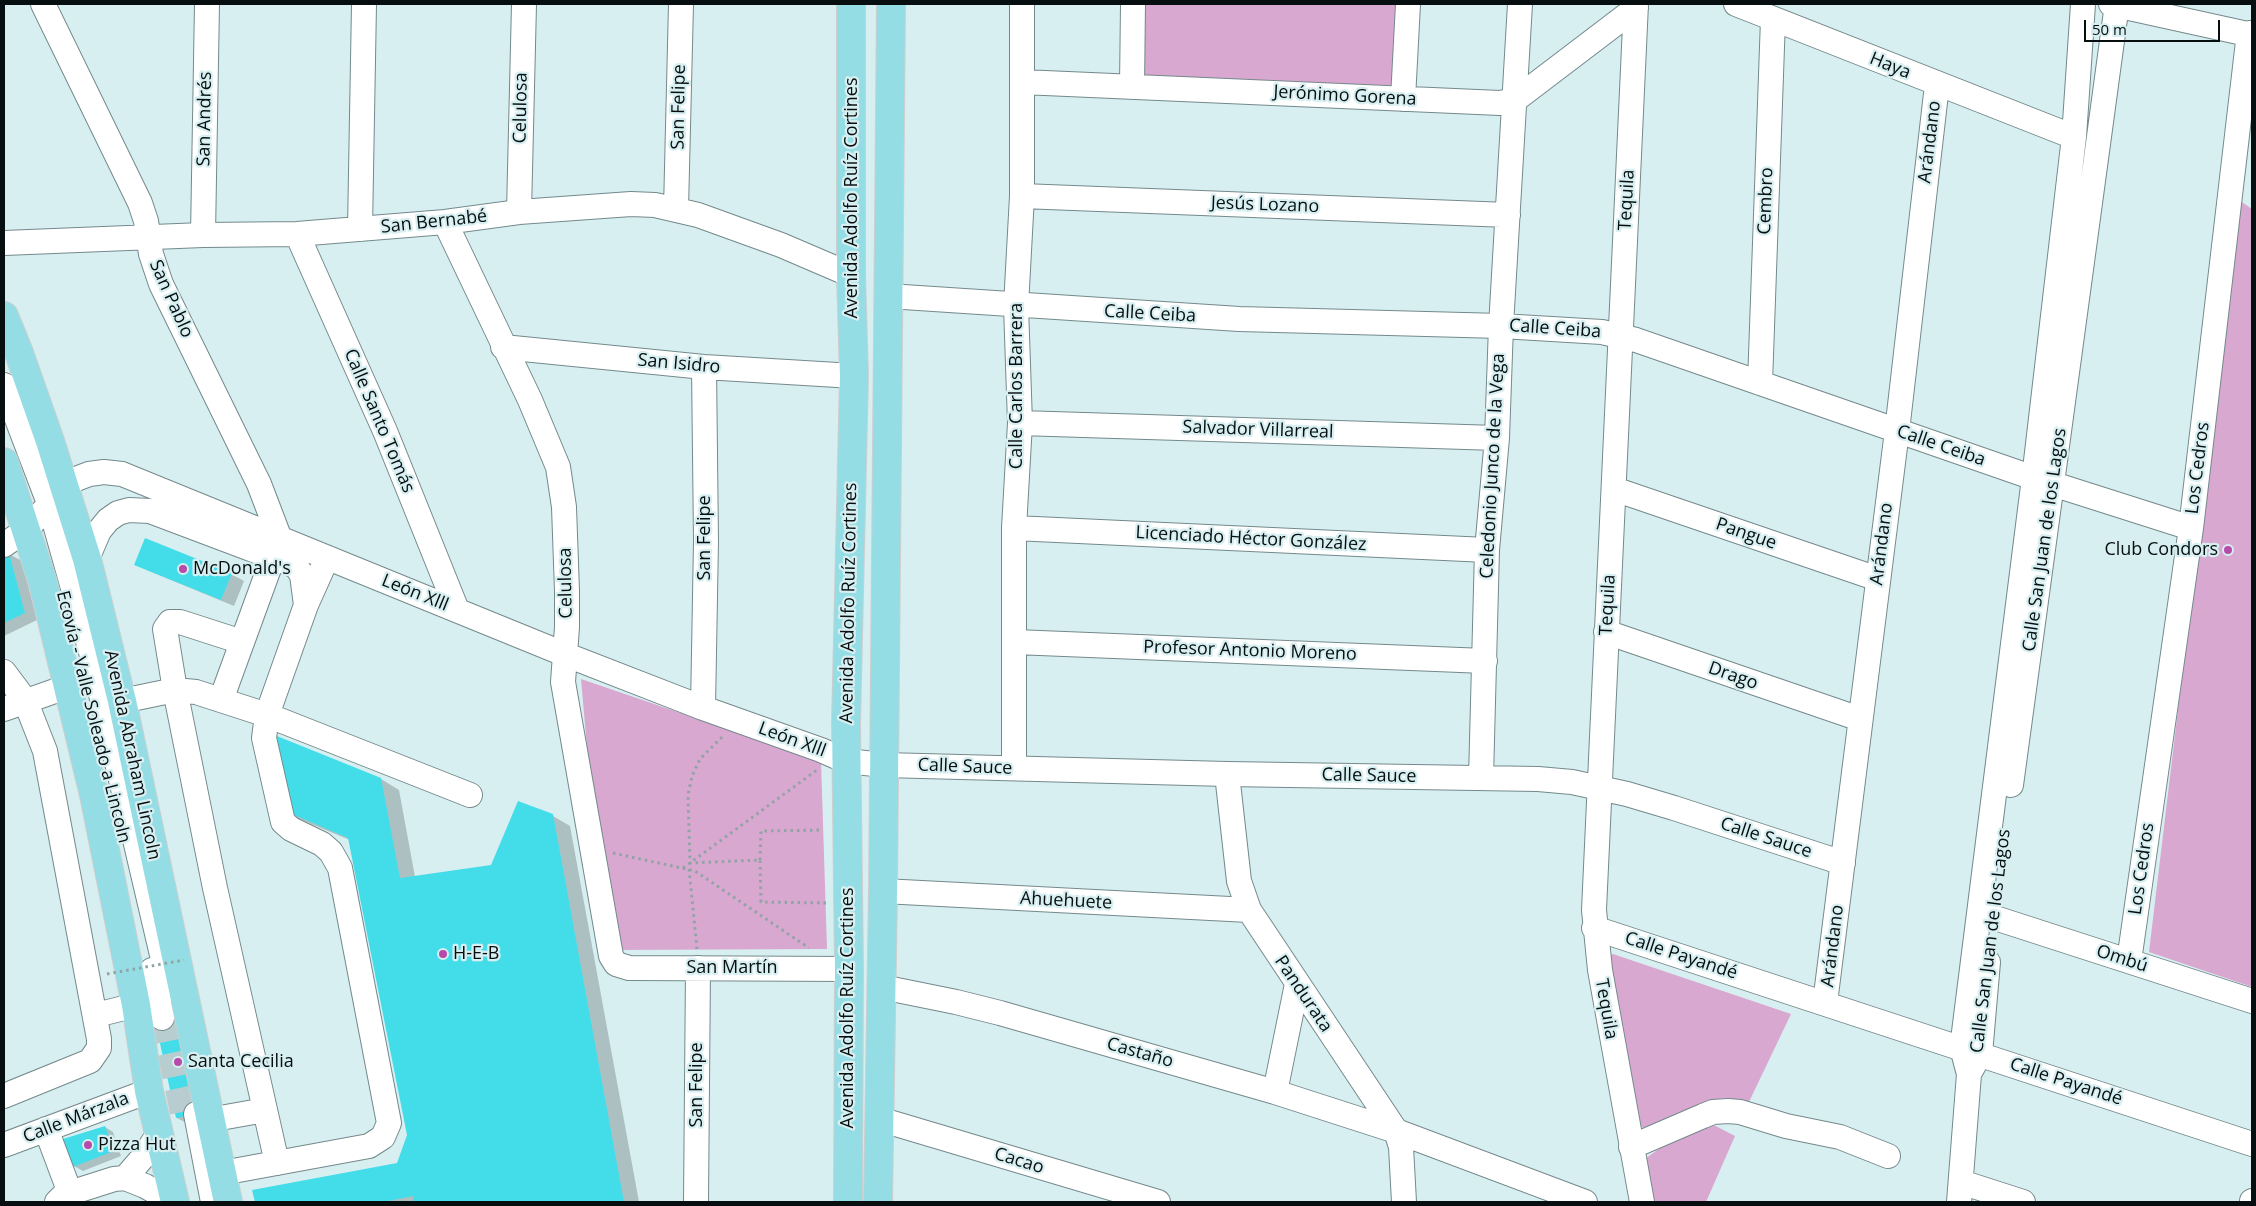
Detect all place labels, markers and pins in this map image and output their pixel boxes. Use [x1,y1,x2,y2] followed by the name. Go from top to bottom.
[2104,539,2218,561] place label: Club Condors
[2222,544,2234,556] marker: Club Condors
[193,558,291,580] place label: McDonald's
[177,563,189,575] marker: McDonald's
[453,943,499,965] place label: H-E-B
[437,948,449,960] marker: H-E-B
[188,1051,294,1073] place label: Santa Cecilia
[172,1056,184,1068] marker: Santa Cecilia
[98,1134,176,1156] place label: Pizza Hut
[82,1139,94,1151] marker: Pizza Hut

